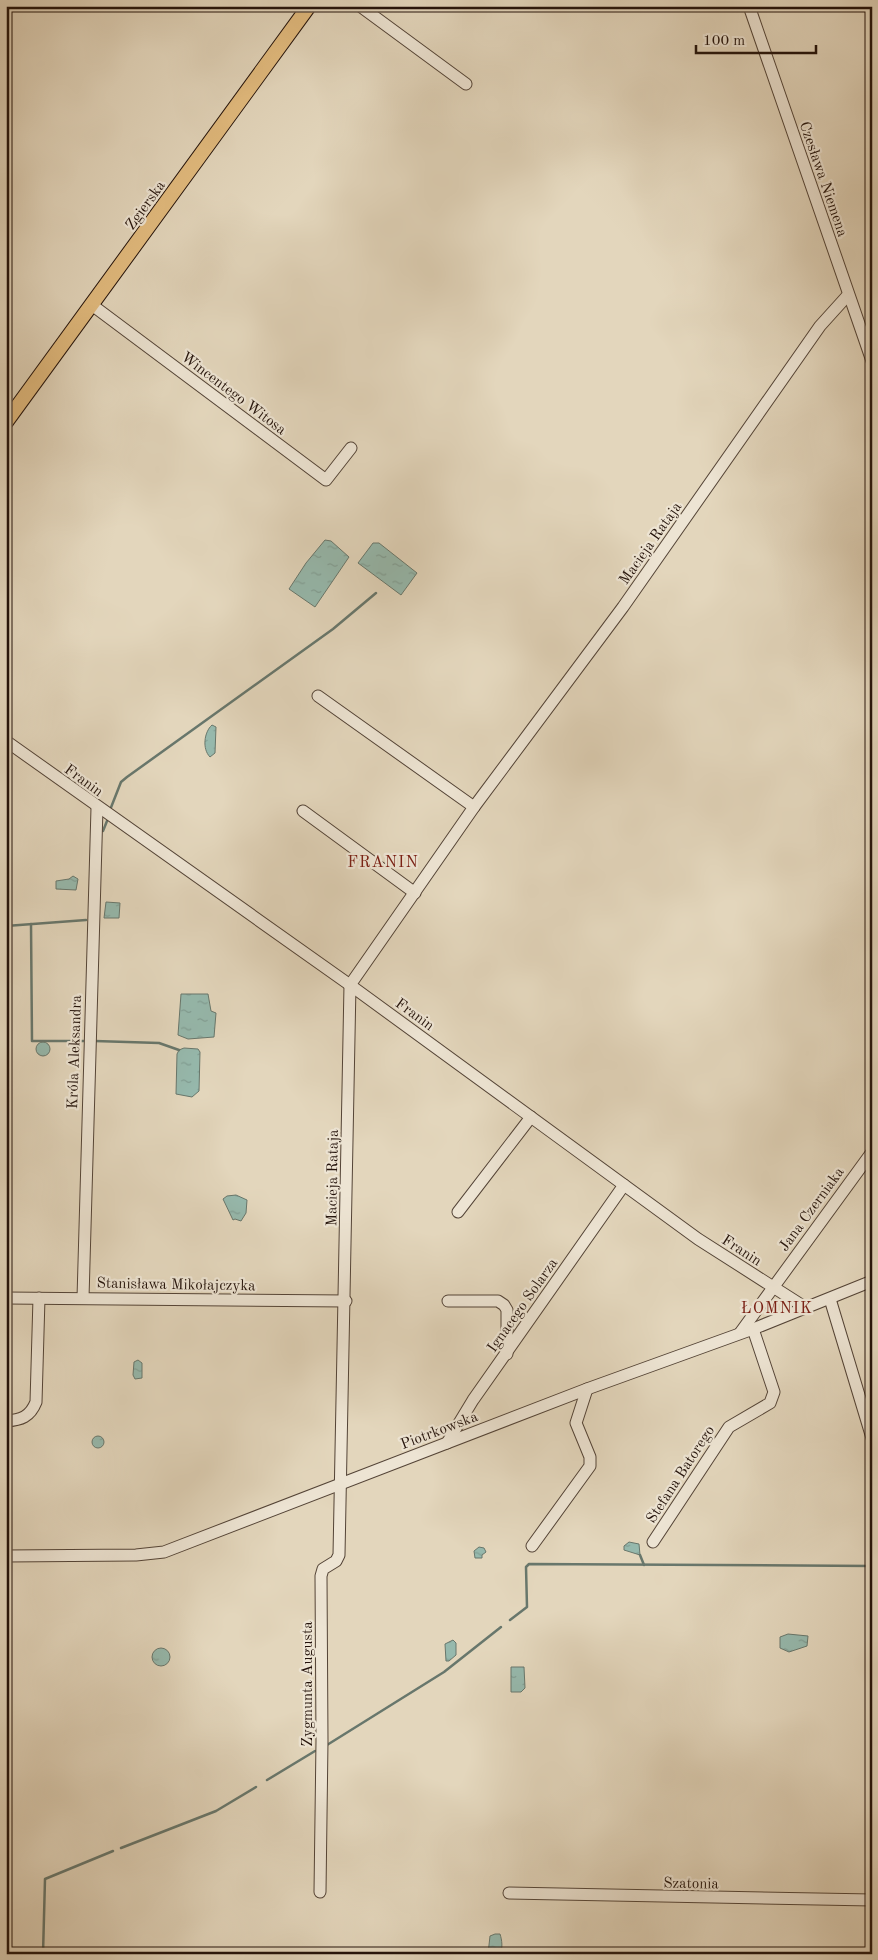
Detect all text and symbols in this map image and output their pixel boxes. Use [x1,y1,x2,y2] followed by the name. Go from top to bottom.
[696,22,816,54] scale bar
[703,34,745,49] text: 100 m
[796,120,850,240] street label: Czesława Niemena
[123,178,169,233] street label: Zgierska
[178,350,289,439] street label: Wincentego Witosa
[617,499,685,588] street label: Macieja Rataja
[61,762,105,800] street label: Franin
[347,855,419,871] district label: FRANIN
[66,994,85,1109] street label: Króla Aleksandra
[392,996,436,1034] street label: Franin
[325,1129,342,1227] street label: Macieja Rataja
[777,1165,848,1255] street label: Jana Czerniaka
[719,1233,764,1270] street label: Franin
[485,1256,562,1356] street label: Ignacego Solarza
[96,1277,256,1294] street label: Stanisława Mikołajczyka
[741,1301,813,1317] district label: ŁOMNIK
[399,1410,481,1453] street label: Piotrkowska
[644,1424,718,1526] street label: Stefana Batorego
[301,1621,316,1747] street label: Zygmunta Augusta
[663,1877,719,1892] street label: Szatonia

